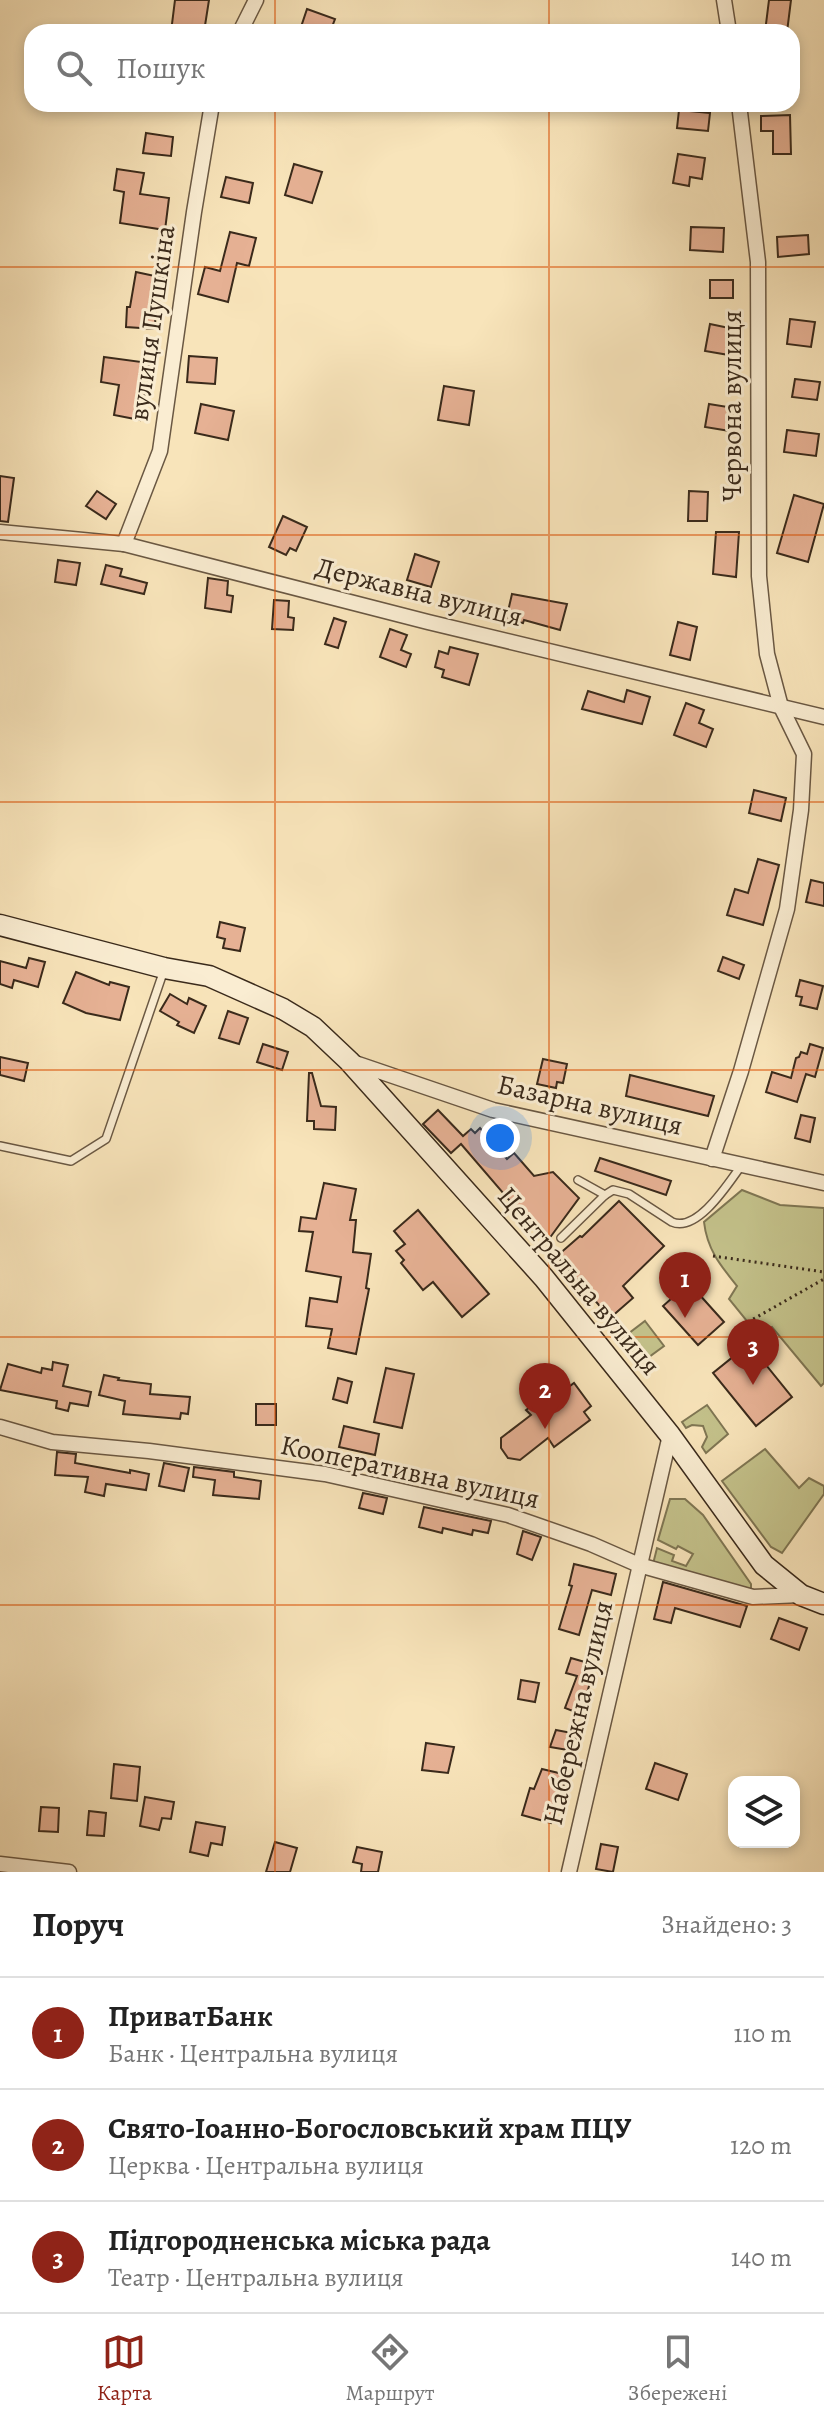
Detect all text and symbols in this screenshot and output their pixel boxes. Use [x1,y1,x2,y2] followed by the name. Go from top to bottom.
[24,24,800,112] search box
[52,46,96,90] icon: search
[116,48,206,88] text: Пошук
[119,223,185,423] street label: вулиця Пушкіна
[713,310,751,502] street label: Червона вулиця
[312,548,526,636] street label: Державна вулиця
[493,1065,687,1145] street label: Базарна вулиця
[480,1118,520,1158] your location
[489,1179,669,1383] street label: Центральна вулиця
[659,1252,711,1318] pin: 1
[727,1319,779,1385] pin: 3
[519,1363,571,1429] pin: 2
[277,1426,543,1518] street label: Кооперативна вулиця
[534,1597,622,1829] street label: Набережна вулиця
[728,1776,800,1848] map controls
[728,1776,800,1848] button: layers
[32,1901,124,1948] text: Поруч
[661,1907,792,1942] text: Знайдено: 3
[108,1996,273,2036] text: ПриватБанк
[53,2016,63,2051] text: 1
[734,2016,792,2051] text: 110 m
[108,2036,398,2071] text: Банк · Центральна вулиця
[108,2108,632,2148] text: Свято-Іоанно-Богословський храм ПЦУ
[52,2128,64,2163] text: 2
[730,2128,792,2163] text: 120 m
[108,2148,424,2183] text: Церква · Центральна вулиця
[108,2220,491,2260] text: Підгородненська міська рада
[52,2240,64,2275] text: 3
[731,2240,792,2275] text: 140 m
[108,2260,404,2295] text: Театр · Центральна вулиця
[97,2330,152,2408] tab: Карта
[345,2330,435,2408] tab: Маршрут
[628,2330,727,2408] tab: Збережені

